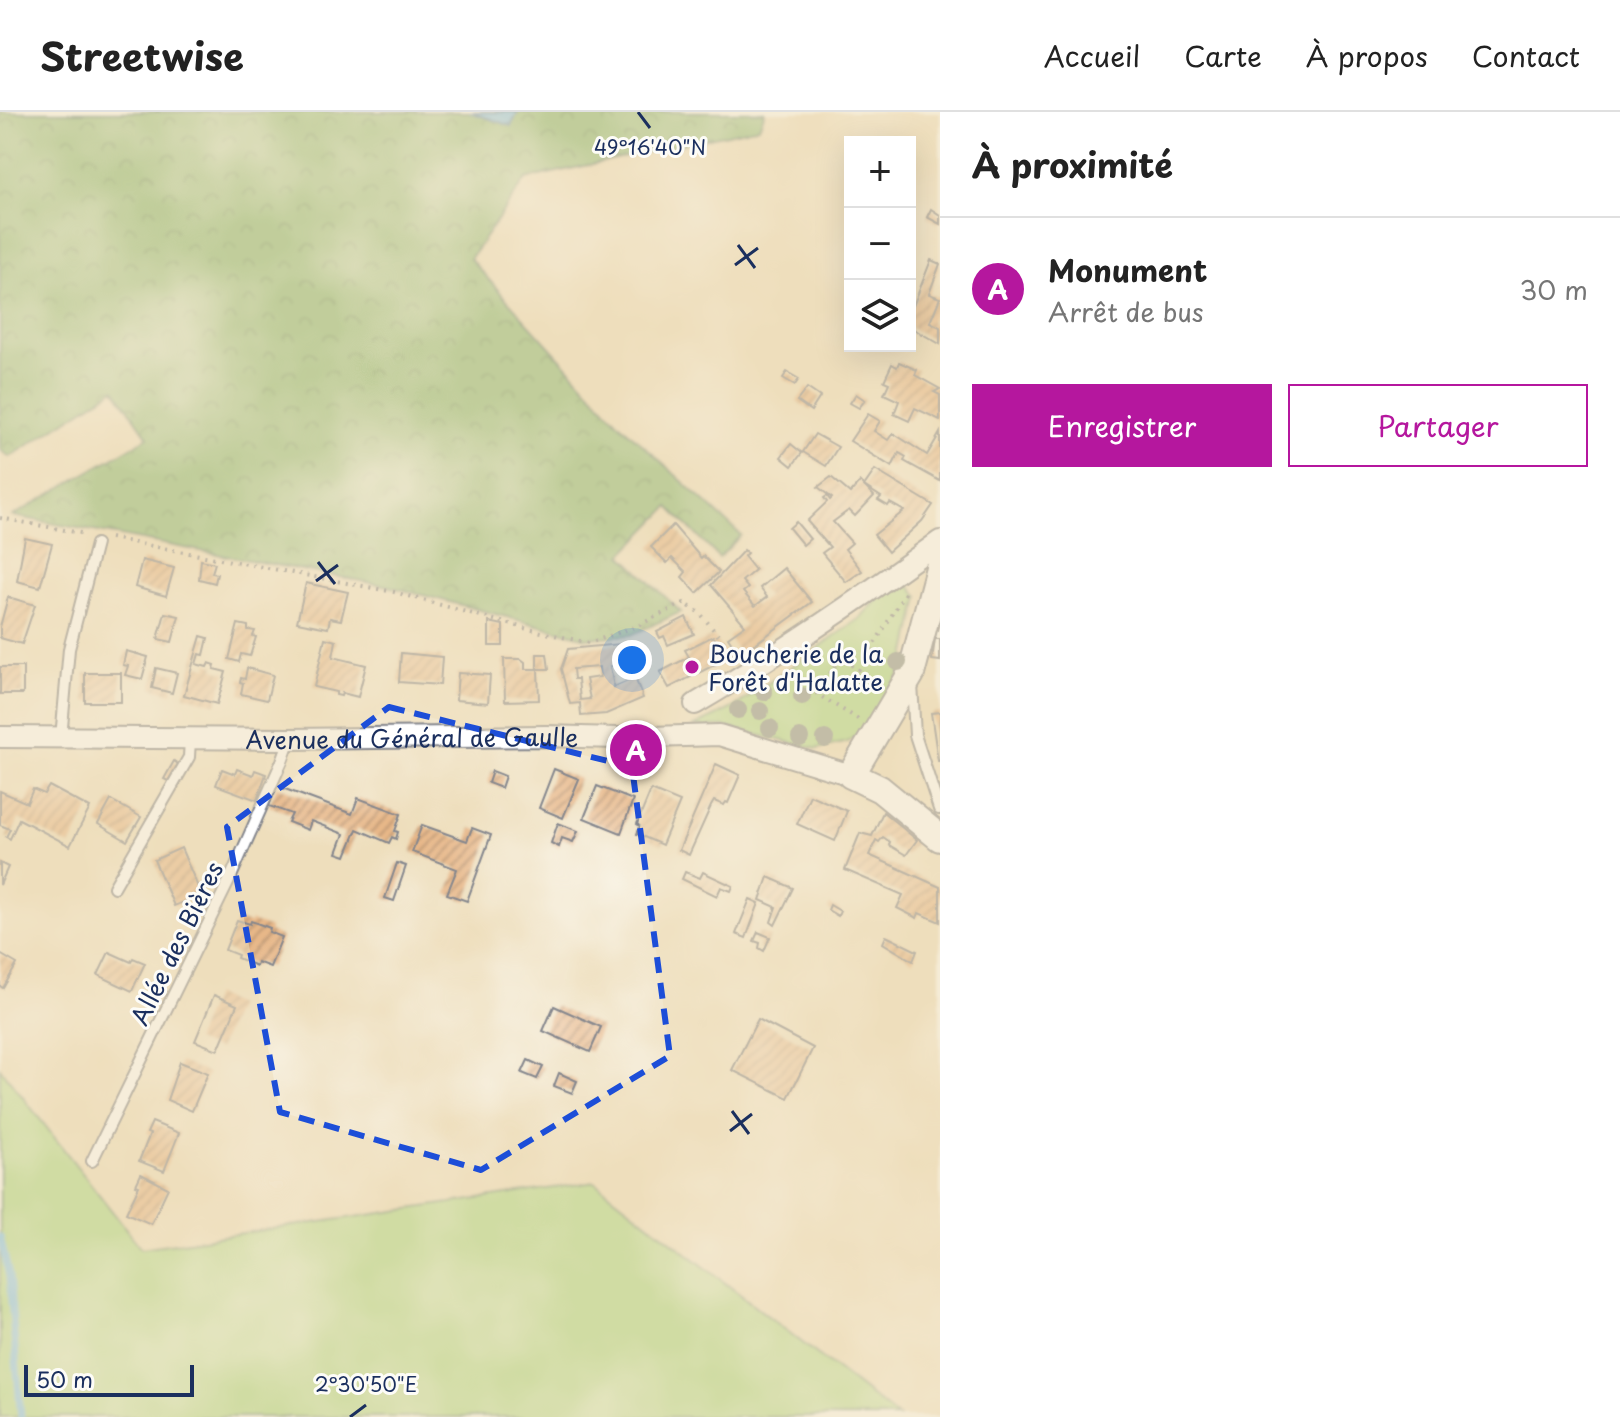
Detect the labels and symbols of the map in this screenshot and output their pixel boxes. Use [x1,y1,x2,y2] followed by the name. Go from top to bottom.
[594,132,706,162] text: 49°16'40"N
[708,635,883,699] place label: Boucherie de la Forêt d'Halatte
[612,640,652,680] your location
[683,658,701,676] marker: Boucherie de la Forêt d'Halatte
[245,718,579,757] street label: Avenue du Général de Gaulle
[610,720,662,780] pin: A
[121,855,231,1031] street label: Allée des Bières
[24,1361,194,1397] scale bar
[315,1369,417,1399] text: 2°30'50"E

